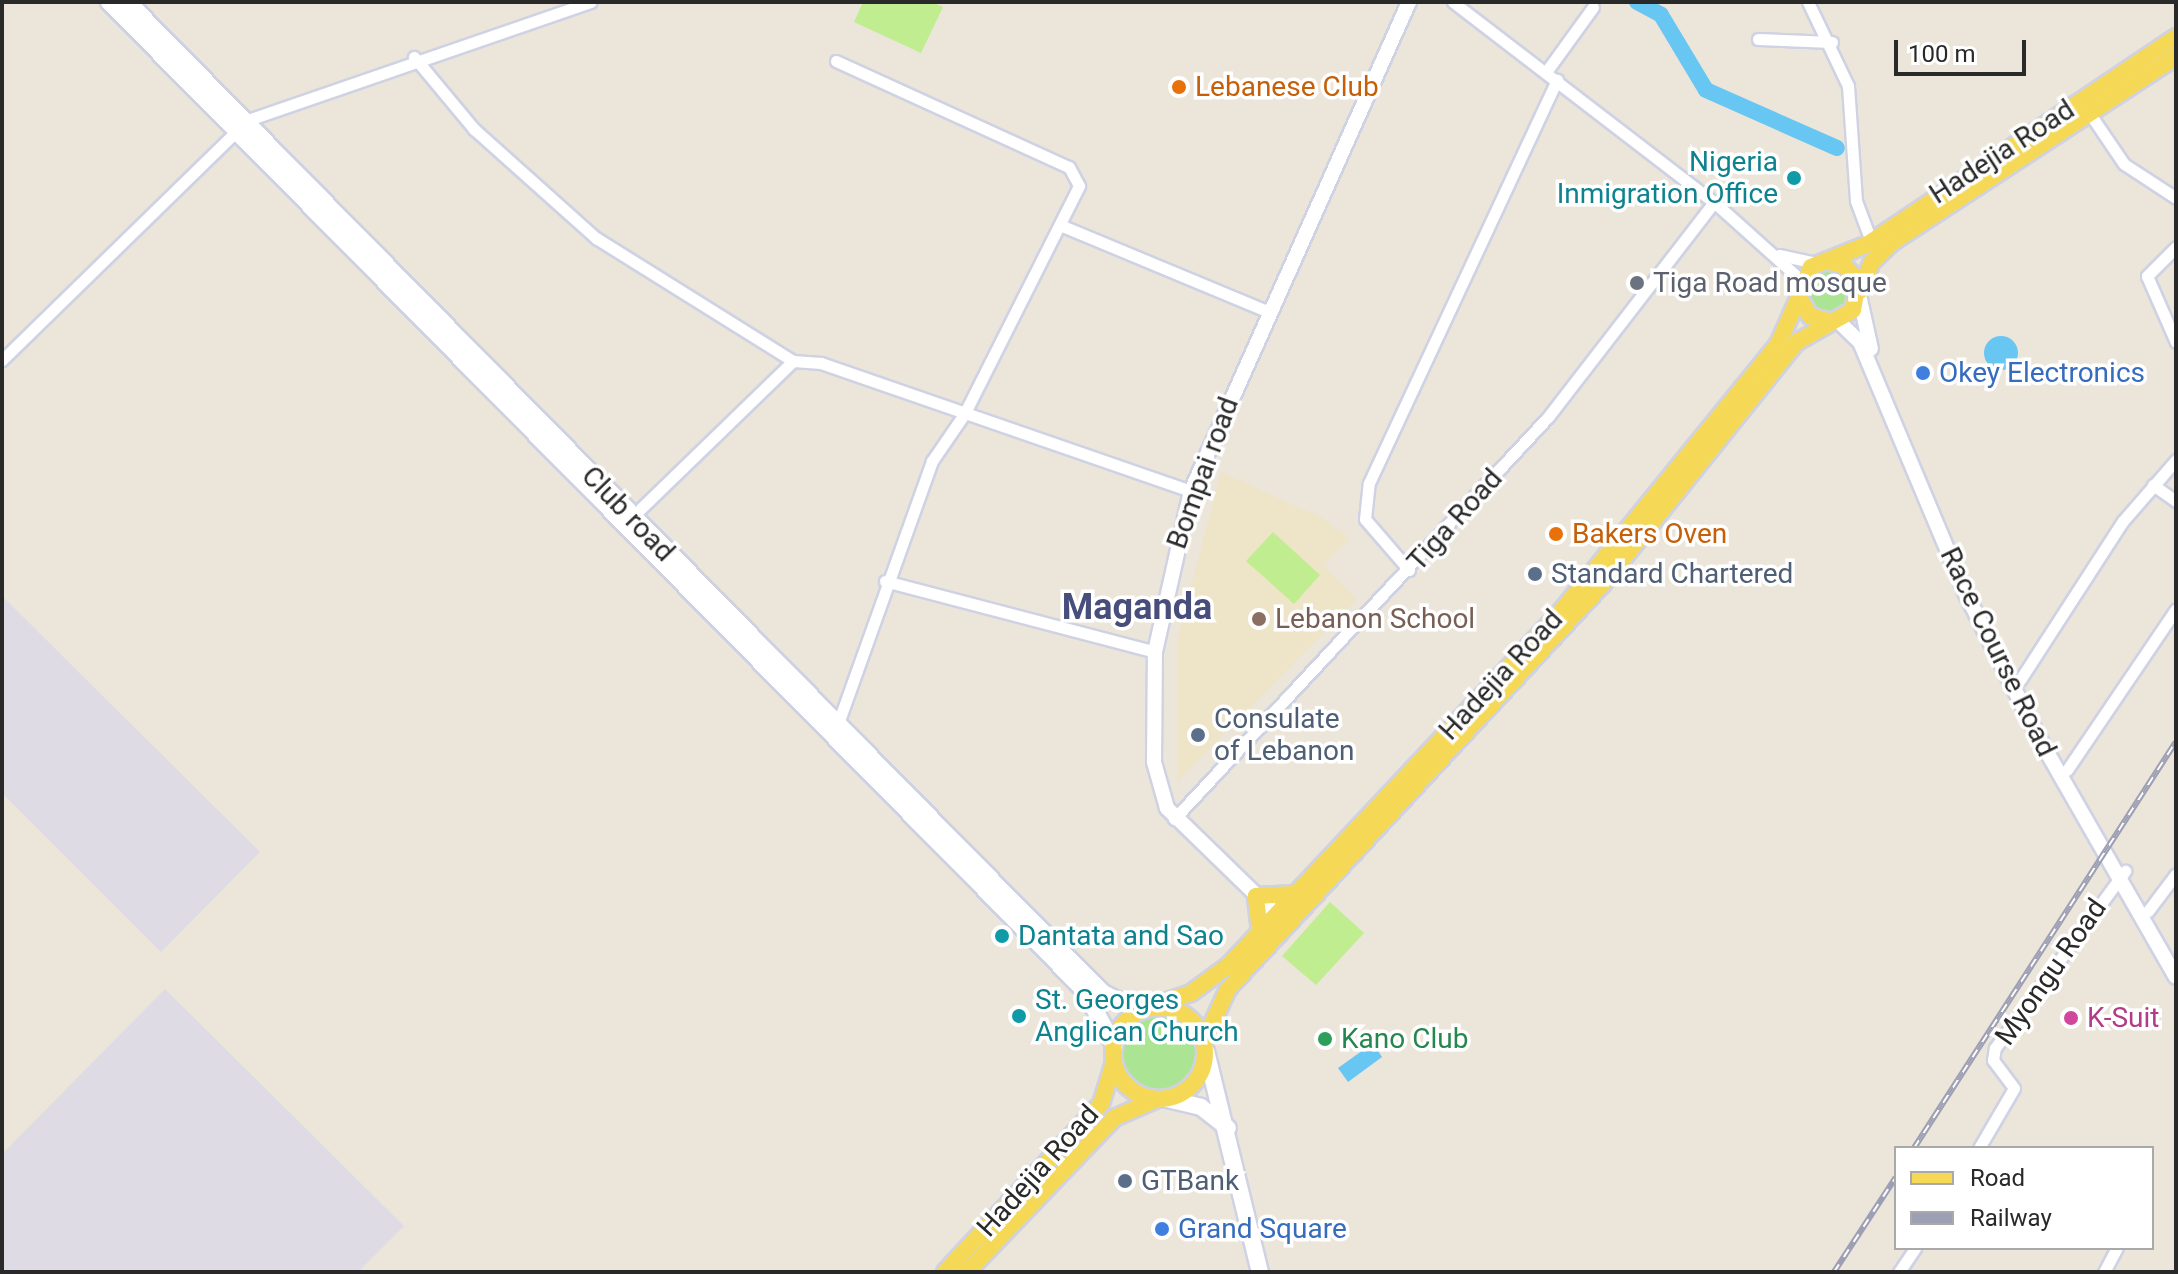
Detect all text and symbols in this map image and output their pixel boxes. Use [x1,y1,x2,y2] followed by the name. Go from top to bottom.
[1898,24,2030,74] scale bar
[1908,40,1975,68] text: 100 m
[1195,70,1379,104] place label: Lebanese Club
[1170,78,1188,96] marker: Lebanese Club
[1923,93,2081,211] street label: Hadejia Road
[1557,145,1778,211] place label: Nigeria Inmigration Office
[1785,169,1803,187] marker: Nigeria Inmigration Office
[1653,266,1887,300] place label: Tiga Road mosque
[1628,274,1646,292] marker: Tiga Road mosque
[1939,356,2145,390] place label: Okey Electronics
[1914,364,1932,382] marker: Okey Electronics
[1160,393,1246,553] street label: Bompai road
[574,459,682,569] street label: Club road
[1400,462,1510,578] street label: Tiga Road
[1572,517,1727,551] place label: Bakers Oven
[1547,525,1565,543] marker: Bakers Oven
[1933,542,2063,762] street label: Race Course Road
[1551,557,1793,591] place label: Standard Chartered
[1526,565,1544,583] marker: Standard Chartered
[1062,586,1212,630] district label: Maganda
[1275,602,1475,636] place label: Lebanon School
[1432,603,1570,747] street label: Hadejia Road
[1250,610,1268,628] marker: Lebanon School
[1214,702,1354,768] place label: Consulate of Lebanon
[1189,726,1207,744] marker: Consulate of Lebanon
[1988,892,2114,1052] street label: Myongu Road
[1018,919,1224,953] place label: Dantata and Sao
[993,927,1011,945] marker: Dantata and Sao
[1035,983,1239,1049] place label: St. Georges Anglican Church
[2087,1001,2159,1035] place label: K-Suit
[1010,1007,1028,1025] marker: St. Georges Anglican Church
[2062,1009,2080,1027] marker: K-Suit
[1341,1022,1468,1056] place label: Kano Club
[1316,1030,1334,1048] marker: Kano Club
[970,1098,1106,1244] street label: Hadejia Road
[1894,1146,2154,1250] legend
[1141,1164,1239,1198] place label: GTBank
[1970,1164,2025,1192] text: Road
[1116,1172,1134,1190] marker: GTBank
[1970,1204,2052,1232] text: Railway
[1178,1212,1347,1246] place label: Grand Square
[1153,1220,1171,1238] marker: Grand Square

